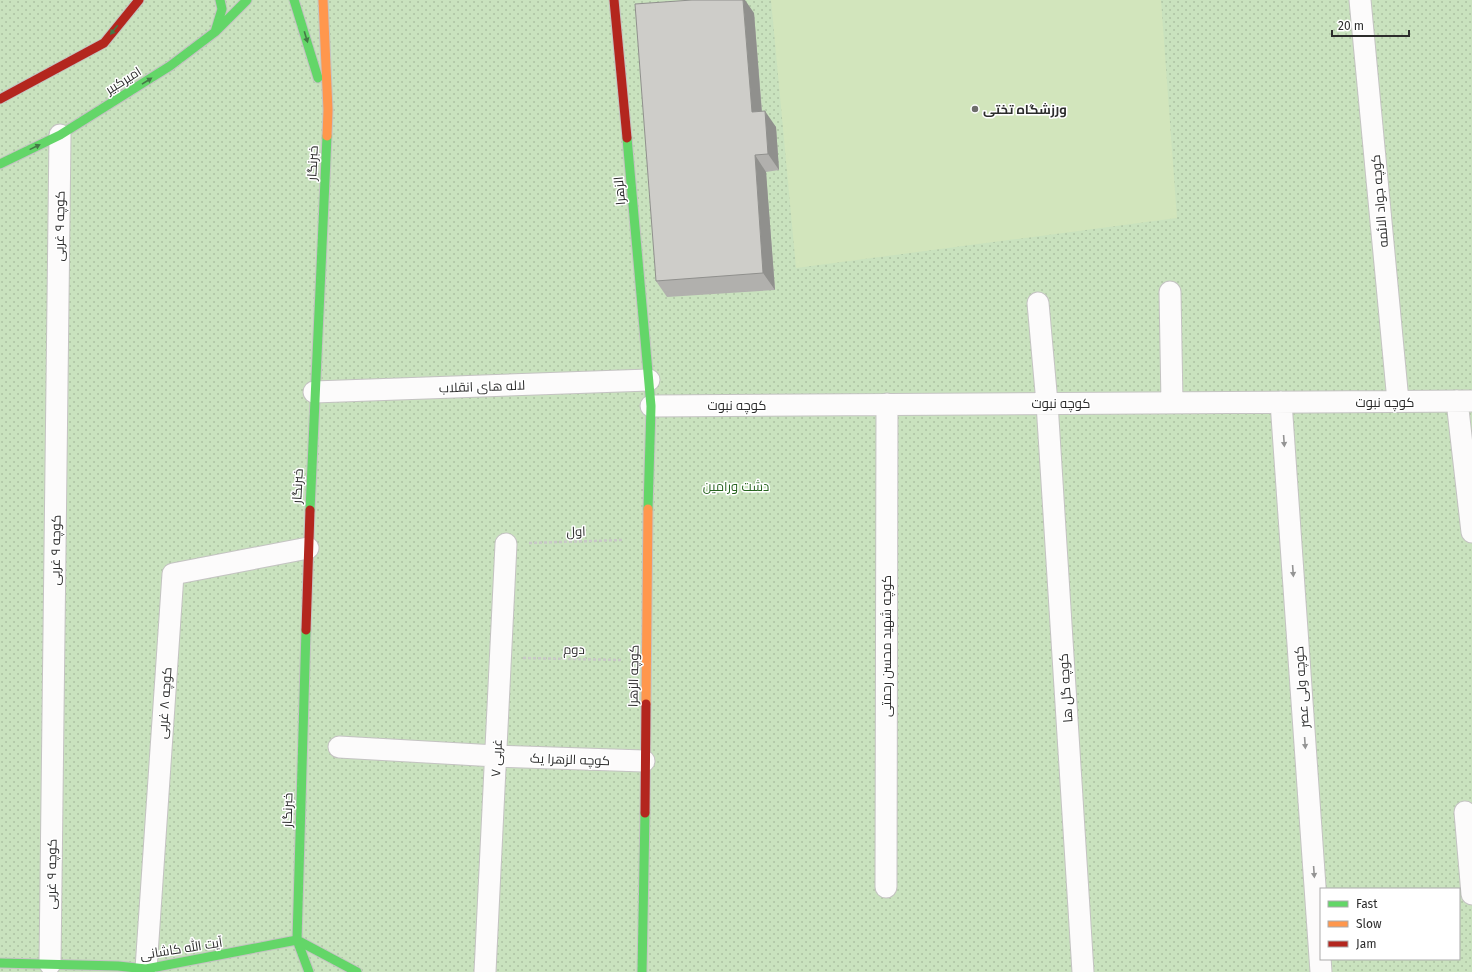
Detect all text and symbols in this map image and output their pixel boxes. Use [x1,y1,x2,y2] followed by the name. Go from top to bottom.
[1332,12,1409,38] scale bar
[1338,19,1364,33] text: 20 m
[110,25,119,36] one-way arrow
[303,32,309,44] one-way arrow
[102,64,144,98] street label: امیرکبیر
[141,77,152,84] one-way arrow
[983,102,1067,118] place label: ورزشگاه تختی
[970,104,980,114] marker: ورزشگاه تختی
[29,144,41,150] one-way arrow
[304,145,321,182] street label: خبرنگار
[1368,154,1393,248] street label: کوچه جواد الائمه
[611,176,628,206] street label: الزهرا
[51,191,70,261] street label: کوچه ۹ غربی
[439,377,525,396] street label: لاله های انقلاب
[1356,395,1414,412] street label: کوچه نبوت
[1032,396,1090,413] street label: کوچه نبوت
[708,398,766,415] street label: کوچه نبوت
[1280,435,1287,447] one-way arrow
[289,468,306,505] street label: خبرنگار
[703,479,769,494] park label: دشت ورامین
[47,515,66,585] street label: کوچه ۹ غربی
[566,524,586,540] street label: اول
[1289,565,1296,577] one-way arrow
[879,575,896,717] street label: کوچه شهید محسن رحمتی
[563,642,585,659] street label: دوم
[625,645,644,707] street label: کوچه الزهرا
[1291,646,1314,729] street label: کوچه ولی عصر
[1056,653,1077,723] street label: کوچه گل ها
[155,667,176,740] street label: کوچه ۸ غربی
[1301,737,1308,749] one-way arrow
[488,739,505,777] street label: ۷ غربی
[530,751,610,770] street label: کوچه الزهرا یک
[279,792,296,829] street label: خبرنگار
[43,839,62,909] street label: کوچه ۹ غربی
[1310,866,1317,878] one-way arrow
[1320,888,1460,960] legend
[1356,897,1378,911] text: Fast
[1356,917,1382,931] text: Slow
[139,934,224,962] street label: آیت الله کاشانی
[1356,937,1376,951] text: Jam

